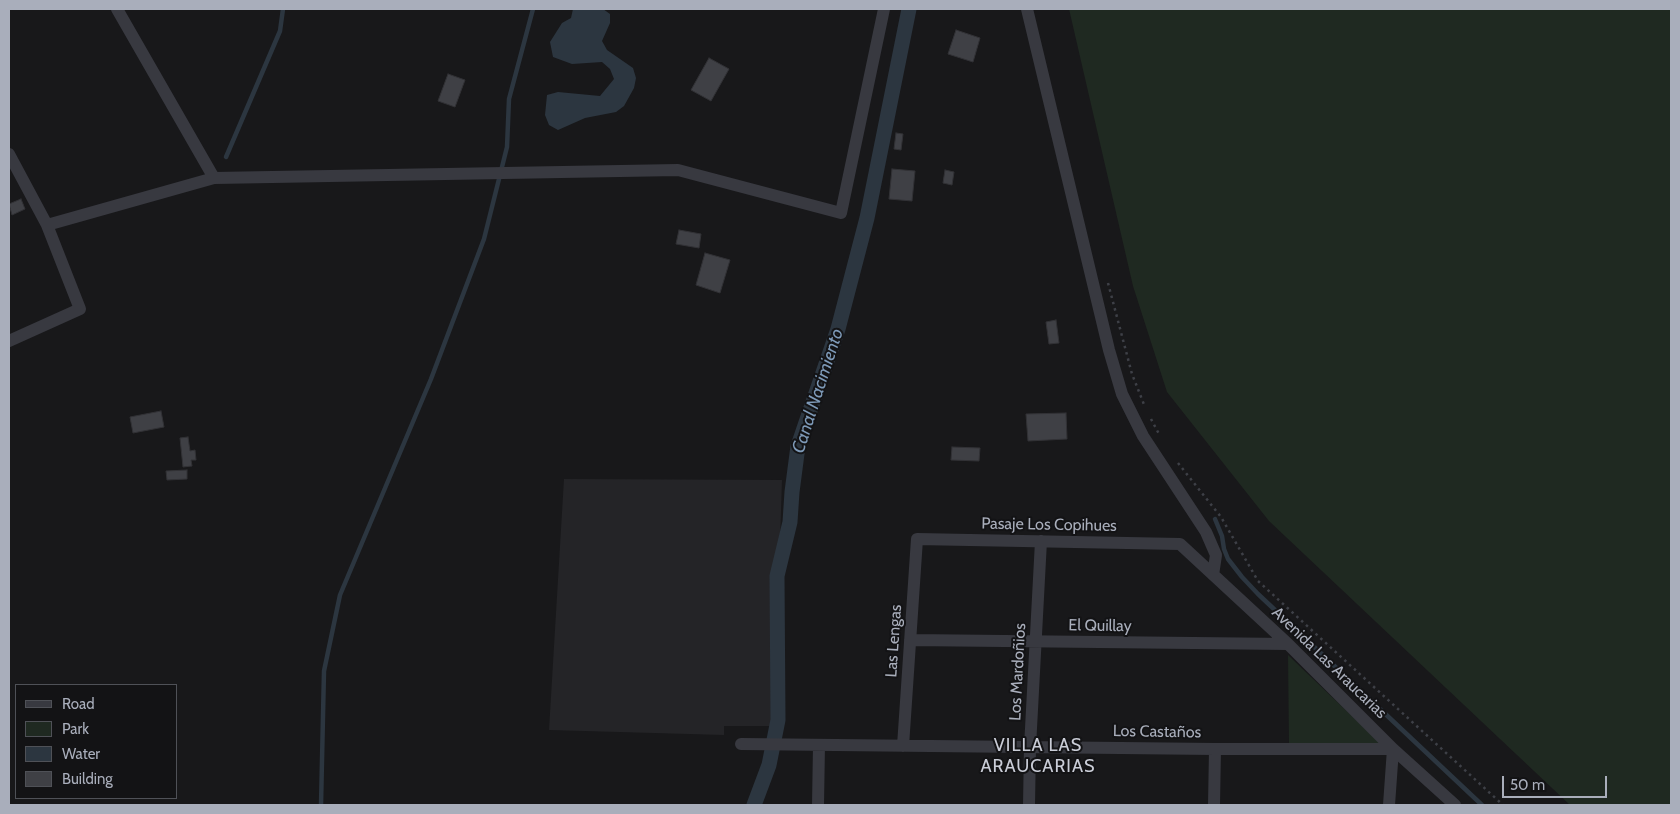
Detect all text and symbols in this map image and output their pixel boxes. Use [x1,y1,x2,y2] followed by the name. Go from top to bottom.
[788,326,848,456] water label: Canal Nacimiento
[981,514,1117,536] street label: Pasaje Los Copihues
[1268,603,1390,723] street label: Avenida Las Araucarias
[882,604,906,678] street label: Las Lengas
[1068,616,1132,636] street label: El Quillay
[1006,623,1030,721] street label: Los Mardoñios
[15,684,178,799] legend
[62,695,95,713] text: Road
[62,720,89,738] text: Park
[1113,722,1201,742] street label: Los Castaños
[979,735,1097,778] district label: VILLA LAS ARAUCARIAS
[62,745,100,763] text: Water
[1505,766,1610,798] scale bar
[62,770,113,788] text: Building
[1510,776,1545,794] text: 50 m

